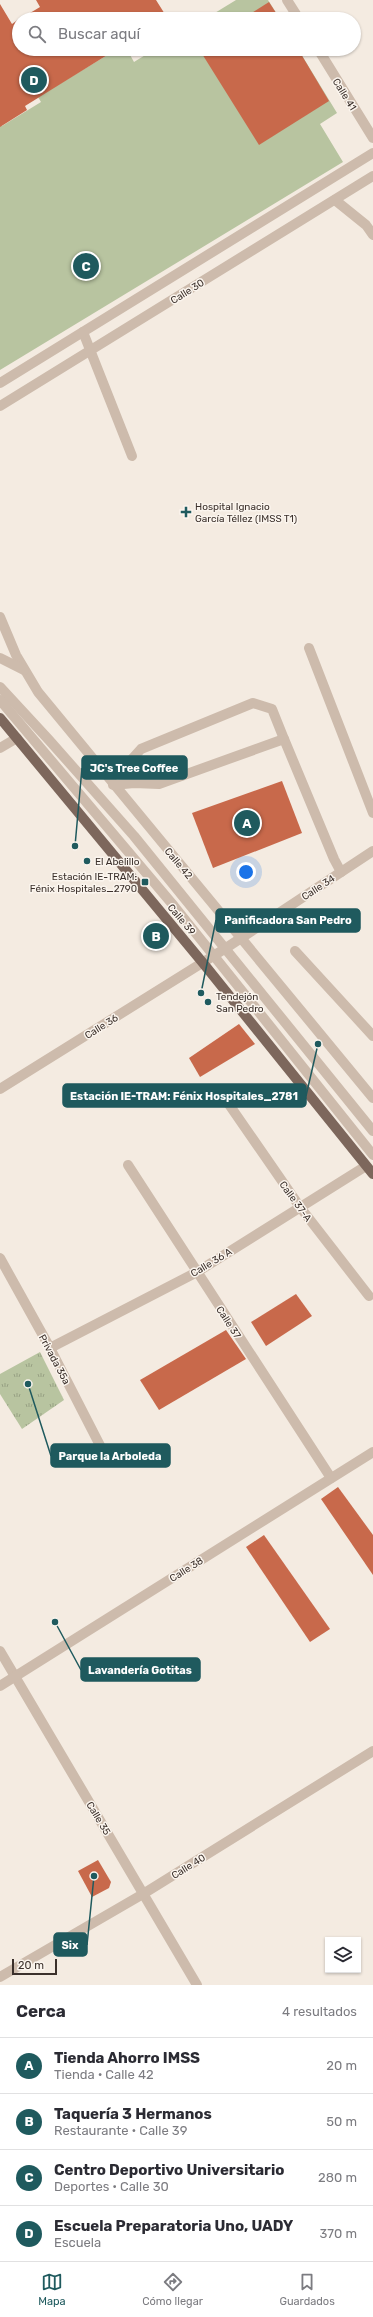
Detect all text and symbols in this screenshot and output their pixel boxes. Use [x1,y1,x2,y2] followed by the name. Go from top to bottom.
[12,12,361,56] search box
[26,23,48,45] icon: search
[58,25,140,43] text: Buscar aquí
[21,65,47,95] pin: D
[330,76,359,113] street label: Calle 41
[73,251,99,281] pin: C
[168,277,207,307] street label: Calle 30
[195,501,297,525] place label: Hospital Ignacio García Téllez (IMSS T1)
[180,506,192,518] marker: Hospital Ignacio García Téllez (IMSS T1)
[82,756,187,779] callout: JC's Tree Coffee
[90,762,179,775] text: JC's Tree Coffee
[234,808,260,838] pin: A
[162,846,195,882] street label: Calle 42
[82,856,92,866] marker: El Abelillo
[95,856,140,868] place label: El Abelillo
[236,862,256,882] your location
[30,871,137,895] place label: Estación IE-TRAM: Fénix Hospitales_2790
[300,873,337,903] street label: Calle 34
[140,877,150,887] marker: Estación IE-TRAM: Fénix Hospitales_2790
[165,902,198,938] street label: Calle 39
[216,909,360,932] callout: Panificadora San Pedro
[224,914,352,927] text: Panificadora San Pedro
[143,921,169,951] pin: B
[216,991,264,1015] place label: Tendejón San Pedro
[203,997,213,1007] marker: Tendejón San Pedro
[83,1012,120,1042] street label: Calle 36
[63,1084,306,1107] callout: Estación IE-TRAM: Fénix Hospitales_2781
[70,1090,298,1103] text: Estación IE-TRAM: Fénix Hospitales_2781
[276,1179,314,1224] street label: Calle 37-A
[189,1246,235,1280] street label: Calle 36 A
[213,1304,243,1341] street label: Calle 37
[36,1332,72,1387] street label: Privada 35a
[51,1444,170,1467] callout: Parque la Arboleda
[59,1450,161,1463] text: Parque la Arboleda
[167,1555,206,1585] street label: Calle 38
[81,1658,200,1681] callout: Lavandería Gotitas
[88,1664,192,1677] text: Lavandería Gotitas
[83,1800,113,1838] street label: Calle 35
[169,1852,208,1882] street label: Calle 40
[54,1933,87,1956] callout: Six
[325,1937,361,1973] map controls
[325,1937,361,1973] button: layers
[62,1939,79,1952] text: Six
[12,1957,57,1976] scale bar
[18,1959,44,1972] text: 20 m
[16,2001,66,2021] text: Cerca
[282,2004,357,2019] text: 4 resultados
[54,2049,200,2067] text: Tienda Ahorro IMSS
[24,2058,34,2073] text: A
[326,2058,357,2073] text: 20 m
[54,2067,154,2082] text: Tienda · Calle 42
[54,2105,212,2123] text: Taquería 3 Hermanos
[24,2114,34,2129] text: B
[326,2114,357,2129] text: 50 m
[54,2123,187,2138] text: Restaurante · Calle 39
[54,2161,284,2179] text: Centro Deportivo Universitario
[24,2170,34,2185] text: C
[318,2170,357,2185] text: 280 m
[54,2179,169,2194] text: Deportes · Calle 30
[54,2217,293,2235] text: Escuela Preparatoria Uno, UADY
[24,2226,34,2241] text: D
[320,2226,357,2241] text: 370 m
[54,2235,101,2250] text: Escuela
[38,2271,66,2308] tab: Mapa
[142,2271,203,2308] tab: Cómo llegar
[279,2271,335,2308] tab: Guardados

